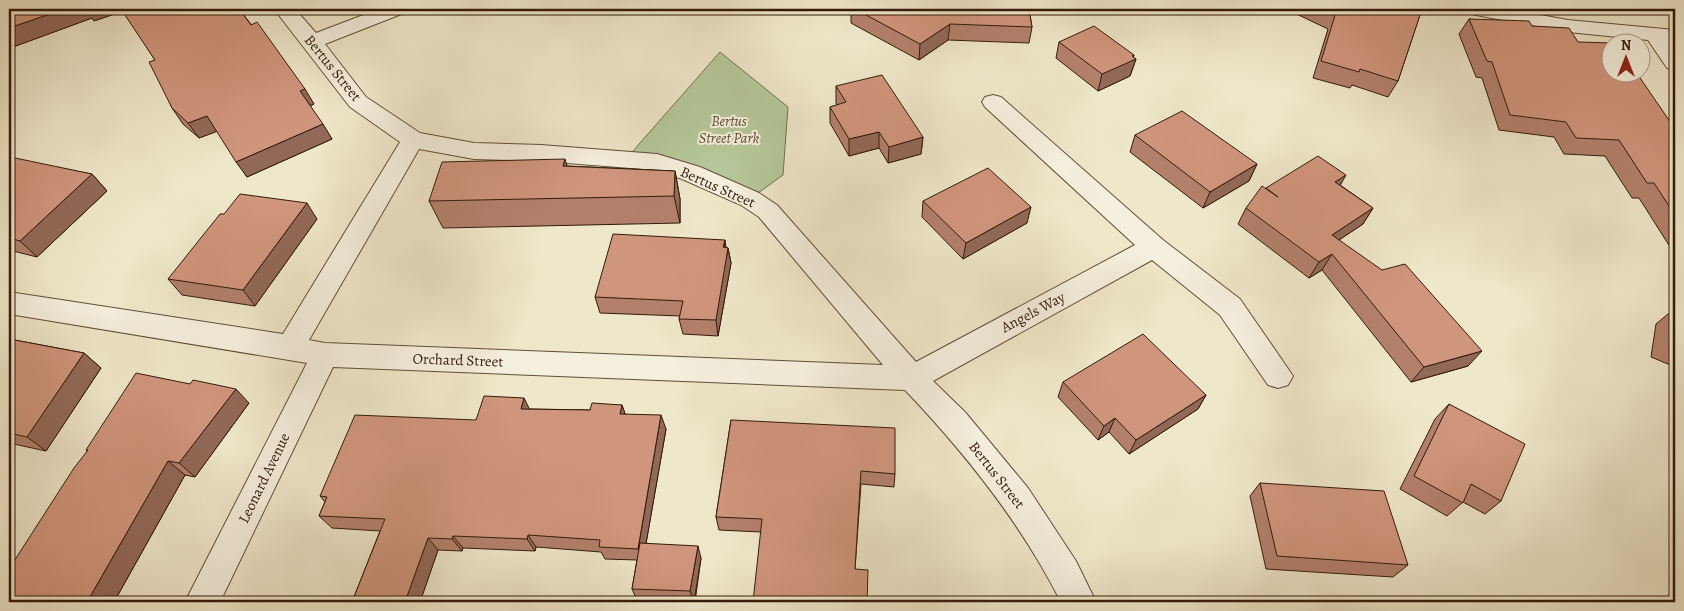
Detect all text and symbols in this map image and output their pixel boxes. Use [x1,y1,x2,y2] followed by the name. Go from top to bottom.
[300,31,366,105] street label: Bertus Street
[1602,32,1652,82] north arrow
[1621,36,1631,55] text: N
[699,111,760,148] park label: Bertus Street Park
[677,162,759,212] street label: Bertus Street
[997,287,1069,338] street label: Angels Way
[412,348,504,372] street label: Orchard Street
[233,429,295,527] street label: Leonard Avenue
[964,437,1030,513] street label: Bertus Street

